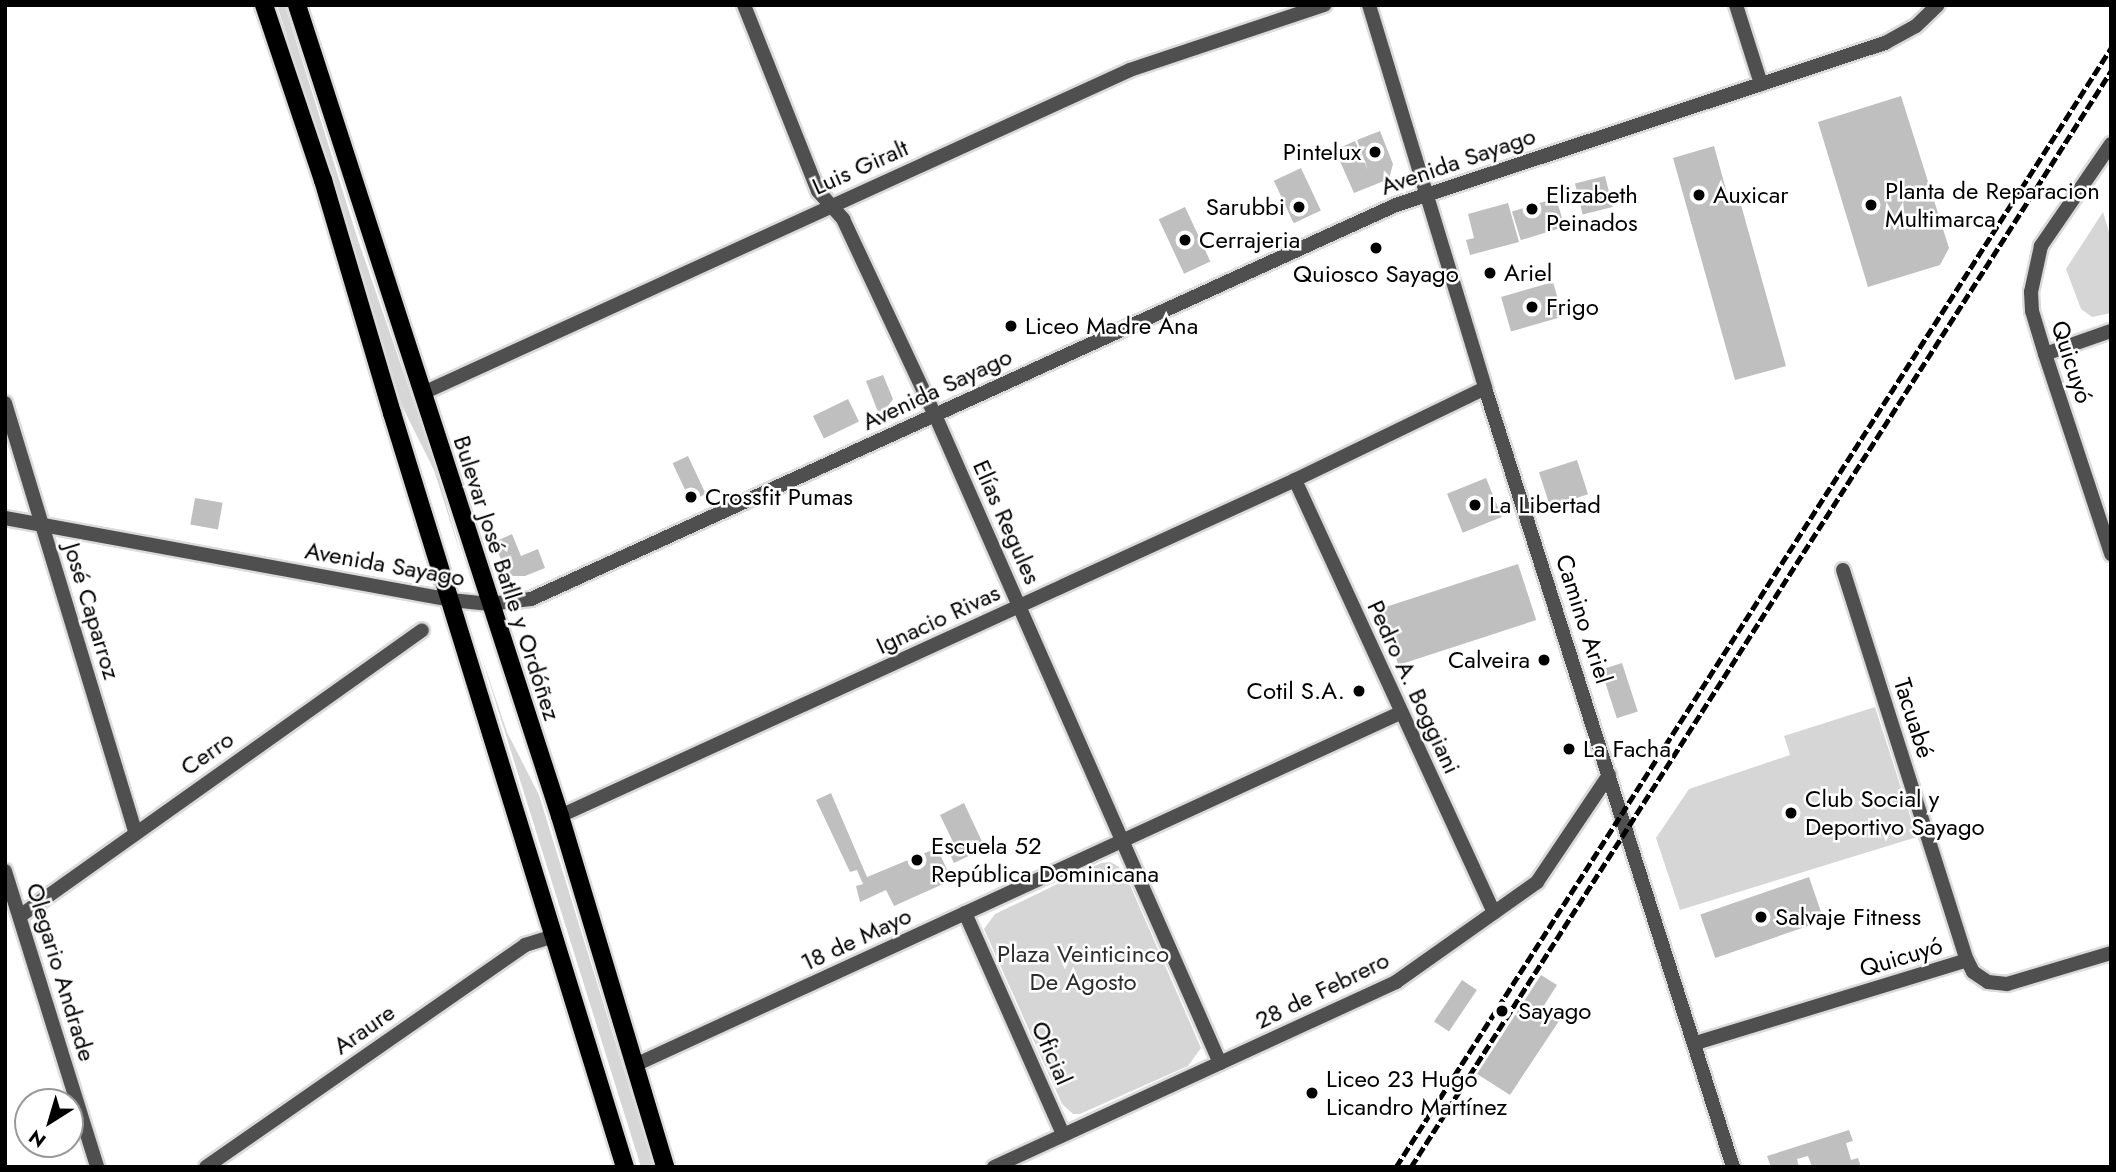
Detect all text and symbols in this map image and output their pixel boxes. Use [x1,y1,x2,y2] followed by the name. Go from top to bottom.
[1377,121,1539,201] street label: Avenida Sayago
[808,133,912,201] street label: Luis Giralt
[1283,138,1361,166] place label: Pintelux
[1367,144,1383,160] marker: Pintelux
[1885,177,2100,233] place label: Planta de Reparacion Multimarca
[1546,181,1638,237] place label: Elizabeth Peinados
[1713,181,1789,209] place label: Auxicar
[1691,187,1707,203] marker: Auxicar
[1206,193,1285,221] place label: Sarubbi
[1863,197,1879,213] marker: Planta de Reparacion Multimarca
[1291,199,1307,215] marker: Sarubbi
[1524,201,1540,217] marker: Elizabeth Peinados
[1199,226,1300,254] place label: Cerrajeria
[1177,232,1193,248] marker: Cerrajeria
[1368,240,1384,256] marker: Quiosco Sayago
[1504,259,1552,287] place label: Ariel
[1293,260,1459,288] place label: Quiosco Sayago
[1482,265,1498,281] marker: Ariel
[1546,293,1599,321] place label: Frigo
[1524,299,1540,315] marker: Frigo
[1025,312,1198,340] place label: Liceo Madre Ana
[2045,317,2099,407] street label: Quicuyó
[1003,318,1019,334] marker: Liceo Madre Ana
[858,342,1016,436] street label: Avenida Sayago
[447,432,567,724] street label: Bulevar José Batlle y Ordóñez
[967,455,1047,589] street label: Elías Regules
[705,483,853,511] place label: Crossfit Pumas
[683,489,699,505] marker: Crossfit Pumas
[1489,491,1601,519] place label: La Libertad
[1467,497,1483,513] marker: La Libertad
[303,536,467,592] street label: Avenida Sayago
[58,539,126,683] street label: José Caparroz
[1550,551,1618,687] street label: Camino Ariel
[872,578,1004,660] street label: Ignacio Rivas
[1361,596,1467,778] street label: Pedro A. Boggiani
[1448,646,1530,674] place label: Calveira
[1536,652,1552,668] marker: Calveira
[1888,675,1940,761] street label: Tacuabé
[1247,677,1345,705] place label: Cotil S.A.
[1351,683,1367,699] marker: Cotil S.A.
[175,725,239,781] street label: Cerro
[1583,735,1671,763] place label: La Facha
[1561,741,1577,757] marker: La Facha
[1805,785,1985,841] place label: Club Social y Deportivo Sayago
[1783,805,1799,821] marker: Club Social y Deportivo Sayago
[931,832,1159,888] place label: Escuela 52 República Dominicana
[909,852,925,868] marker: Escuela 52 República Dominicana
[20,879,102,1065] street label: Olegario Andrade
[796,901,916,977] street label: 18 de Mayo
[1775,903,1921,931] place label: Salvaje Fitness
[1753,909,1769,925] marker: Salvaje Fitness
[1856,931,1946,983] street label: Quicuyó
[997,940,1169,996] park label: Plaza Veinticinco De Agosto
[1250,945,1394,1035] street label: 28 de Febrero
[1518,997,1591,1025] place label: Sayago
[328,998,400,1060] street label: Araure
[1492,1001,1512,1021] marker: Sayago
[1025,1017,1079,1089] street label: Oficial
[1326,1065,1507,1121] place label: Liceo 23 Hugo Licandro Martínez
[1304,1085,1320,1101] marker: Liceo 23 Hugo Licandro Martínez
[14,1088,84,1158] north arrow
[23,1123,51,1154] text: N

